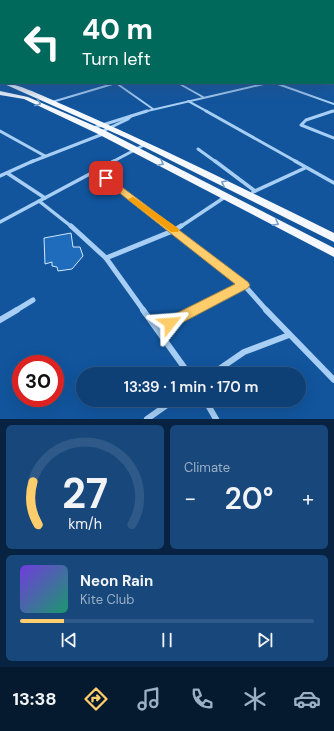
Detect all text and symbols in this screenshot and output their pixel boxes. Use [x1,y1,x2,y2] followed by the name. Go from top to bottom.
[82,11,153,48] text: 40 m
[16,16,68,68] icon: left
[82,47,151,71] text: Turn left
[33,98,41,106] one-way arrow
[156,158,164,166] one-way arrow
[89,161,123,195] pin
[95,167,117,189] icon: arrive
[221,180,228,188] one-way arrow
[272,218,279,226] one-way arrow
[149,302,191,344] position arrow
[12,355,64,407] speed limit sign: 30
[124,377,258,397] text: 13:39 · 1 min · 170 m
[184,459,230,476] text: Climate
[62,467,108,521] text: 27
[225,479,273,518] text: 20°
[184,484,196,513] text: −
[302,484,314,513] text: +
[68,515,102,533] text: km/h
[80,571,153,591] text: Neon Rain
[80,591,134,608] text: Kite Club
[58,629,80,651] icon: previous
[156,629,178,651] icon: pause
[254,629,276,651] icon: next
[82,685,110,713] icon: directions
[135,685,163,713] icon: music
[188,685,216,713] icon: phone
[241,685,269,713] icon: climate
[293,685,321,713] icon: car
[12,687,57,711] text: 13:38

